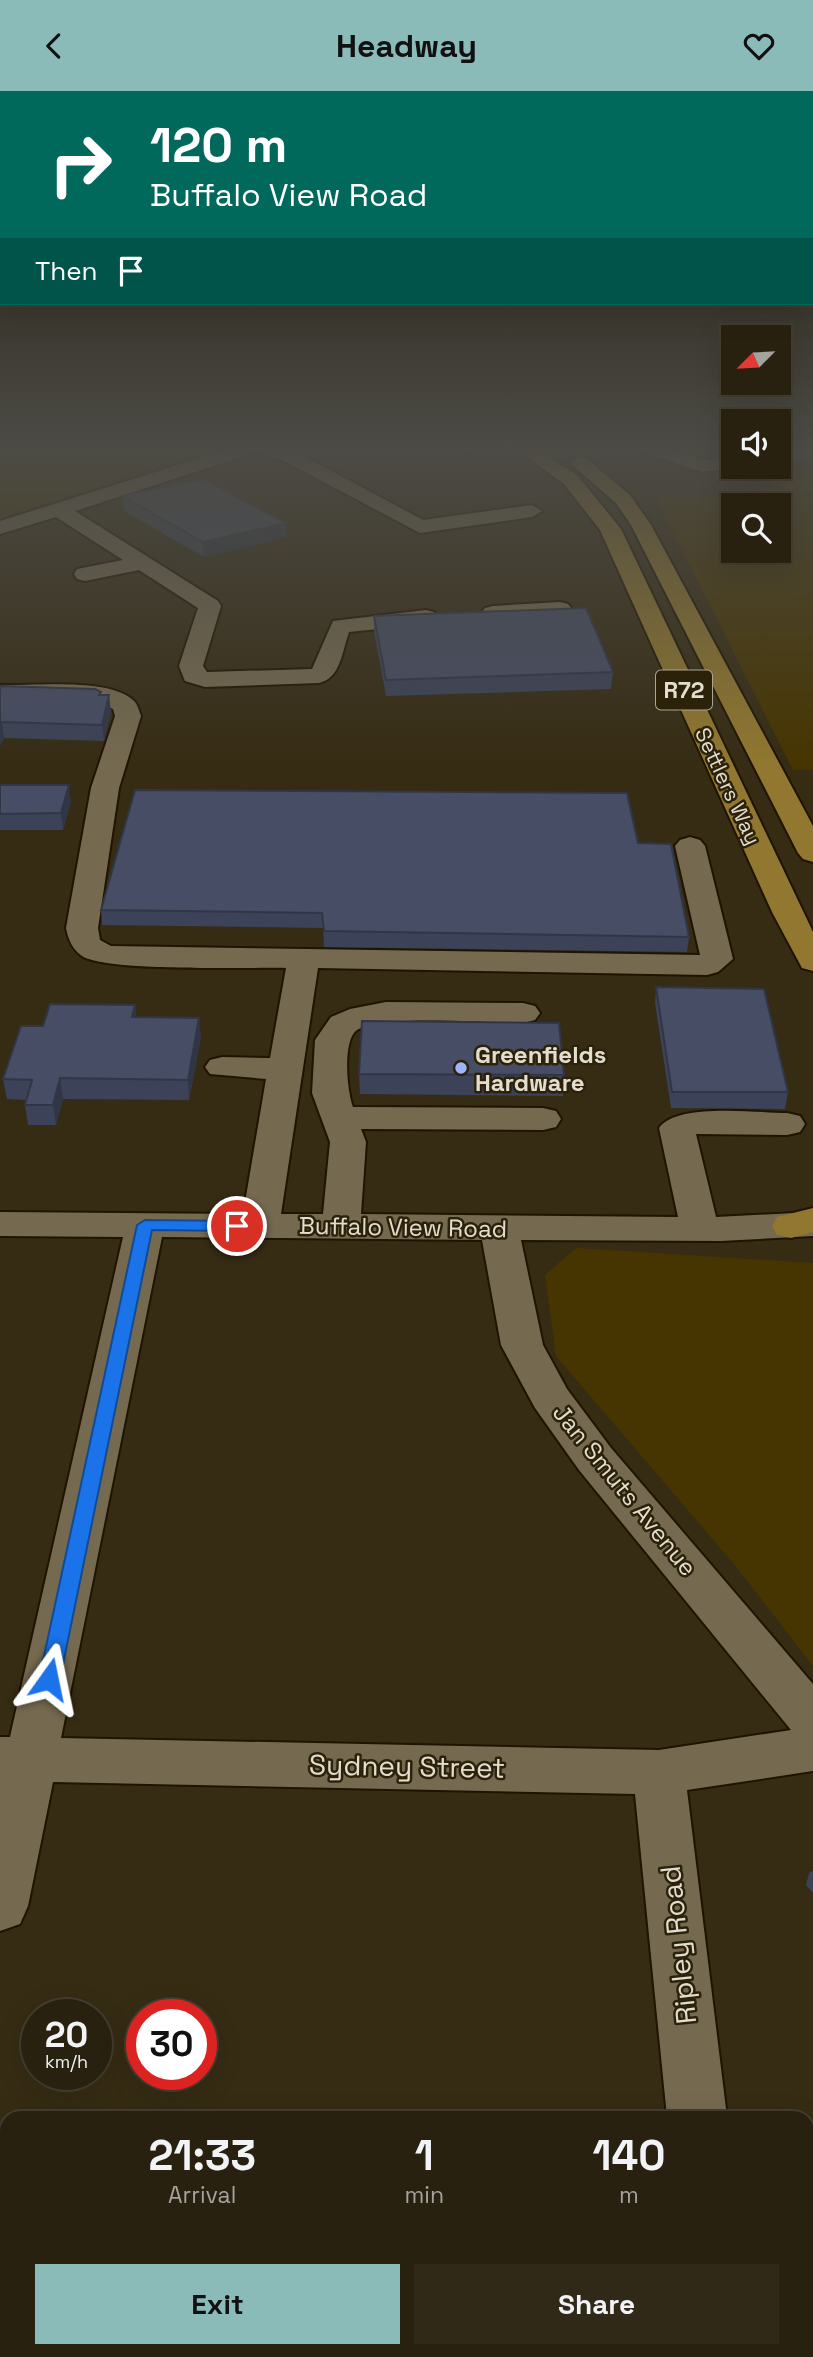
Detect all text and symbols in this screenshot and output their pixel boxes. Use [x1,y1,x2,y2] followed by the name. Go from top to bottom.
[336,26,477,66] text: Headway
[35,27,73,65] icon: back
[740,27,778,65] icon: heart
[150,114,287,176] text: 120 m
[35,119,126,210] icon: right
[150,175,427,215] text: Buffalo View Road
[112,252,150,290] icon: arrive
[35,254,98,288] text: Then
[721,325,791,395] north arrow
[721,325,791,563] map controls
[721,409,791,479] button: sound
[721,493,791,563] button: search
[656,671,712,709] road number: R72
[689,723,767,849] street label: Settlers Way
[475,1039,606,1098] place label: Greenfields Hardware
[453,1060,469,1076] marker: Greenfields Hardware
[207,1196,267,1256] pin
[218,1207,256,1245] icon: arrive
[299,1210,507,1244] street label: Buffalo View Road
[546,1398,704,1582] street label: Jan Smuts Avenue
[12,1642,86,1716] position arrow
[309,1746,505,1786] street label: Sydney Street
[652,1864,704,2026] street label: Ripley Road
[126,1999,217,2090] speed limit sign: 30
[45,2013,88,2057] text: 20
[45,2050,88,2073] text: km/h
[149,2129,256,2182] text: 21:33
[415,2129,434,2182] text: 1
[593,2129,665,2182] text: 140
[168,2180,236,2210] text: Arrival
[405,2180,444,2210] text: min
[619,2180,639,2210] text: m
[35,2264,400,2344] button: Exit
[414,2264,779,2344] button: Share

